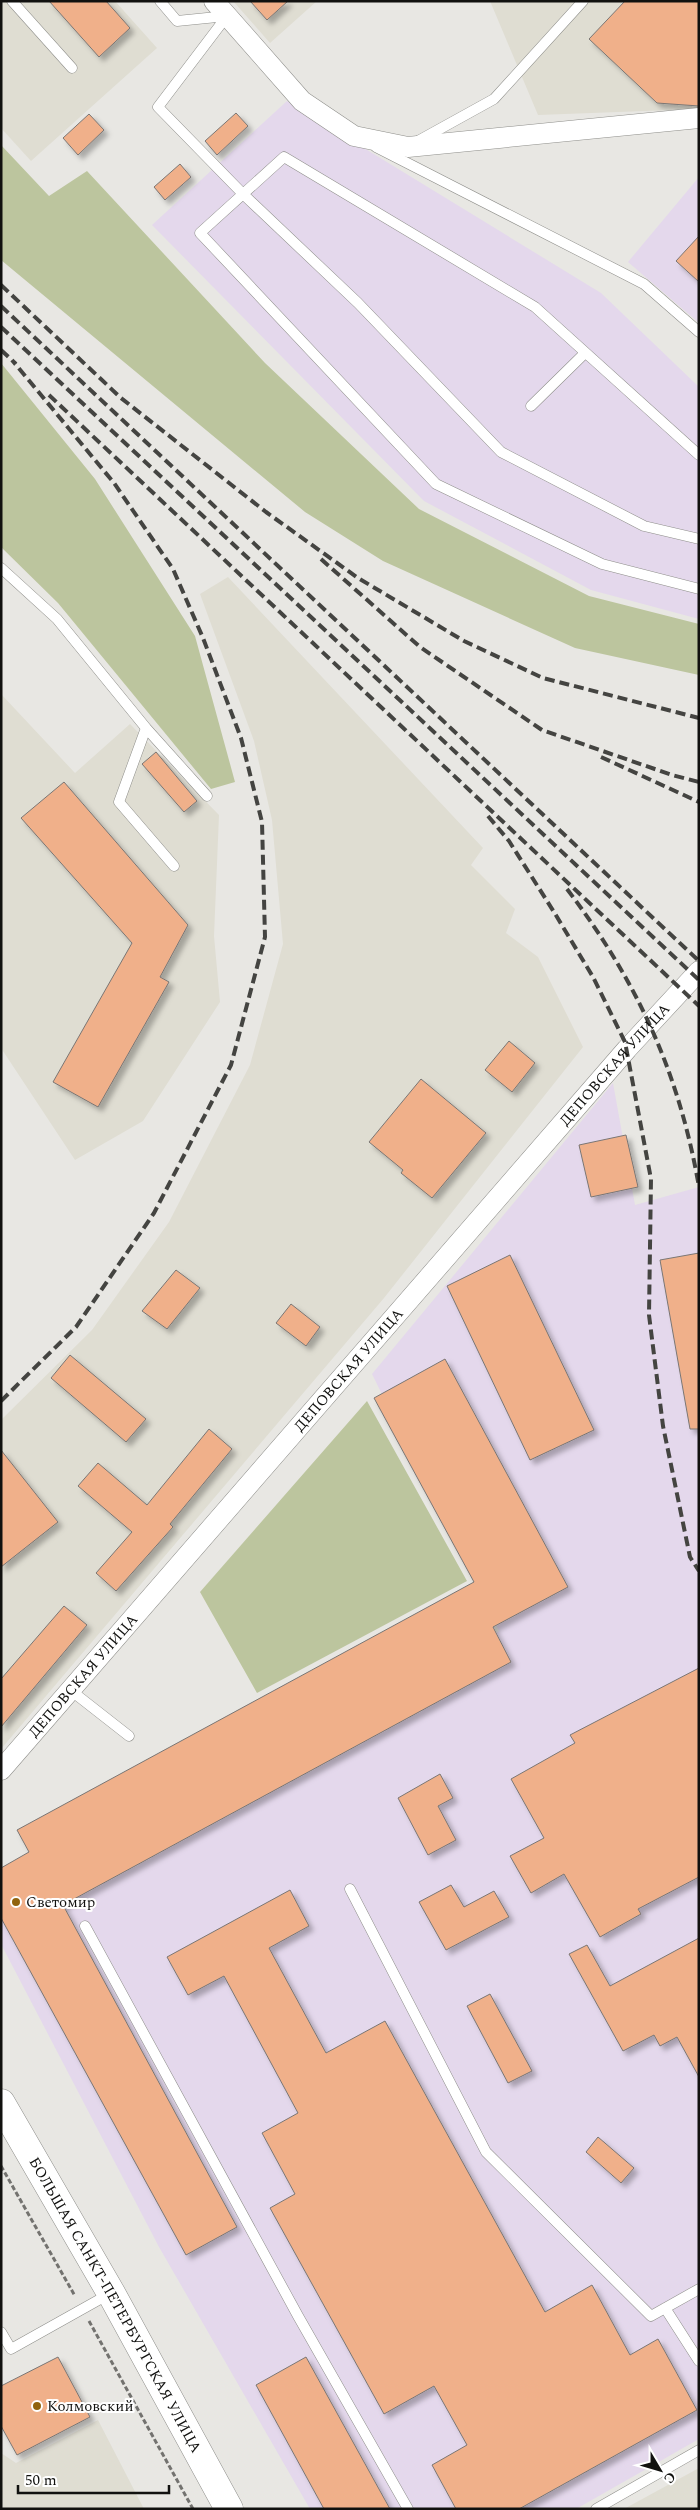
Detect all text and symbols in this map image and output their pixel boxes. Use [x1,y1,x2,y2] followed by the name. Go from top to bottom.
[554,998,675,1131] street label: ДЕПОВСКАЯ УЛИЦА
[288,1303,409,1437] street label: ДЕПОВСКАЯ УЛИЦА
[23,1609,143,1743] street label: ДЕПОВСКАЯ УЛИЦА
[26,1891,95,1914] place label: Светомир
[10,1896,22,1908] marker: Светомир
[23,2152,208,2457] street label: БОЛЬШАЯ САНКТ-ПЕТЕРБУРГСКАЯ УЛИЦА
[47,2395,133,2418] place label: Колмовский
[31,2400,43,2412] marker: Колмовский
[635,2445,685,2495] north arrow
[18,2462,169,2494] scale bar
[659,2467,681,2488] text: С
[25,2469,57,2492] text: 50 m

